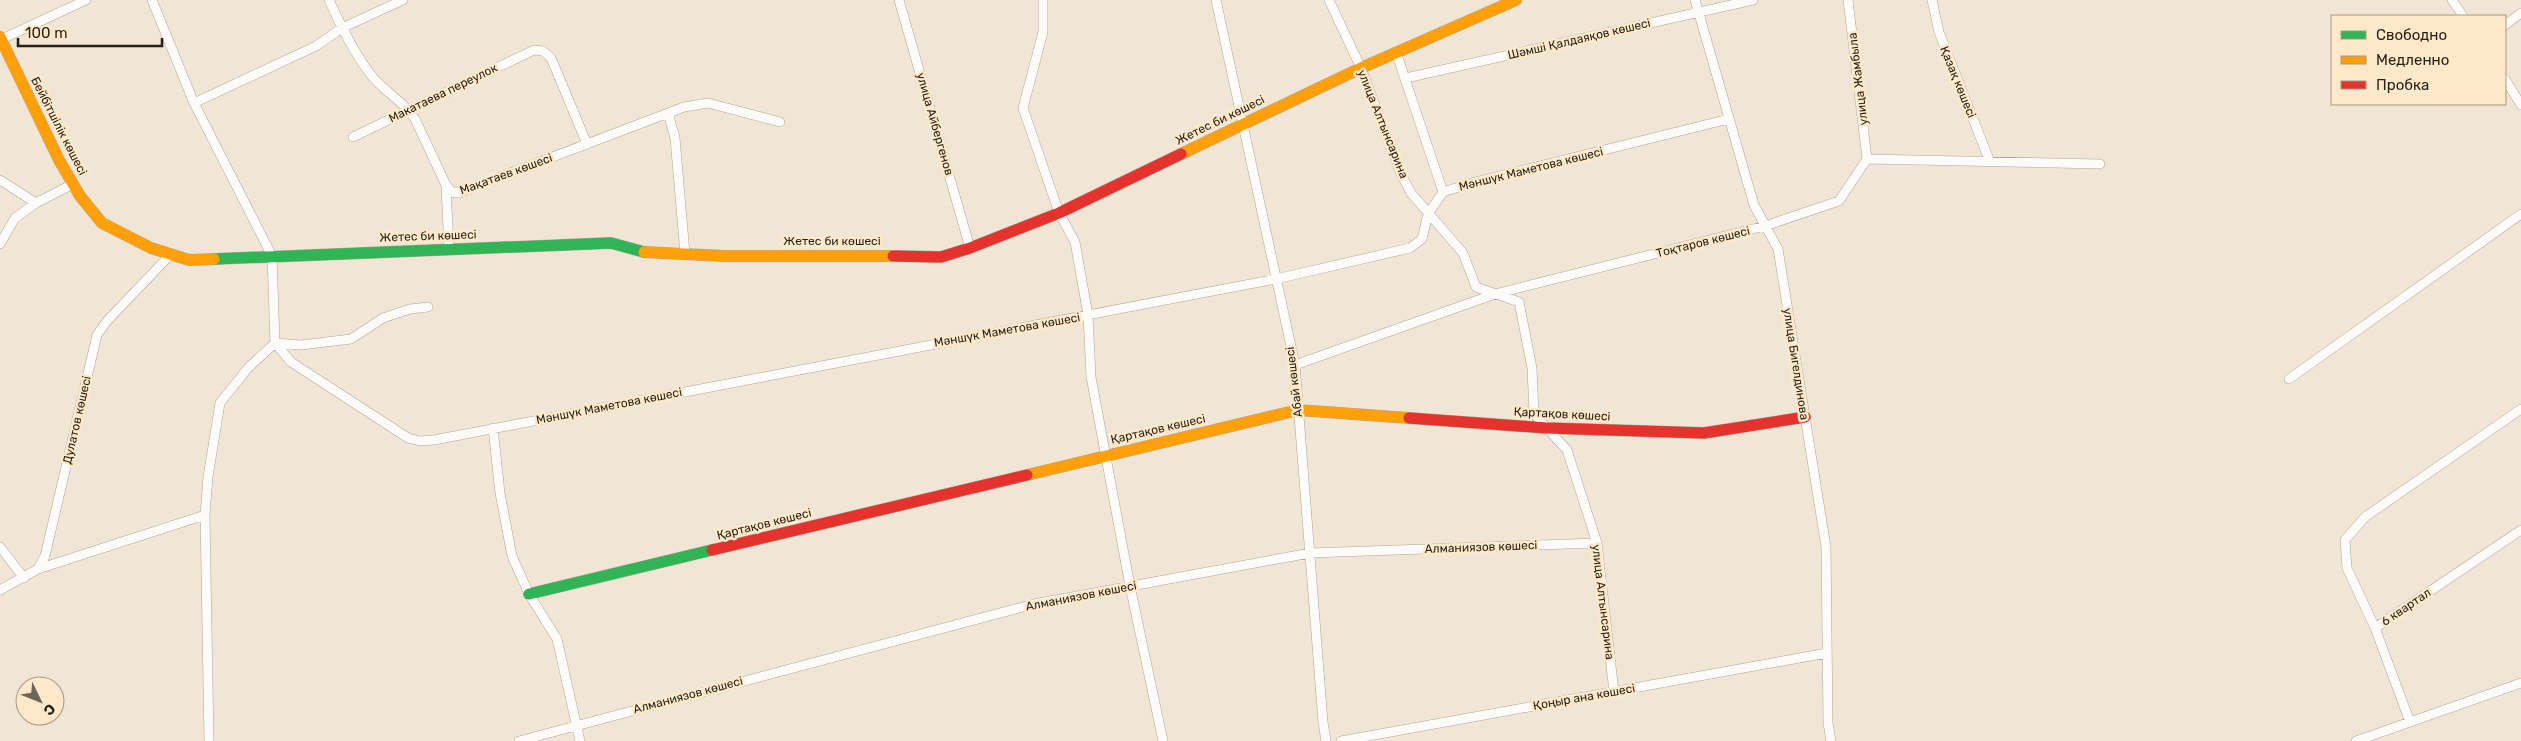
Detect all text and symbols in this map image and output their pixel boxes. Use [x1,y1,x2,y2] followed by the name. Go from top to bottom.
[18,15,161,47] scale bar
[2331,15,2506,105] legend
[1506,16,1652,62] street label: Шәмші Қалдаяқов көшесі
[25,24,67,42] text: 100 m
[2376,26,2447,44] text: Свободно
[1845,32,1871,126] street label: улица Жамбыла
[1937,44,1979,120] street label: Қазақ көшесі
[2376,51,2449,69] text: Медленно
[386,60,500,125] street label: Макатаева переулок
[1355,68,1411,180] street label: улица Алтынсарина
[914,71,956,177] street label: улица Айбергенов
[28,75,90,178] street label: Бейбітшілік көшесі
[2376,76,2429,94] text: Пробка
[1173,92,1267,148] street label: Жетес би көшесі
[1457,144,1605,194] street label: Мәншүк Маметова көшесі
[458,151,554,197] street label: Мақатаев көшесі
[1655,224,1751,260] street label: Тоқтаров көшесі
[379,227,477,245] street label: Жетес би көшесі
[783,234,881,248] street label: Жетес би көшесі
[1780,307,1812,421] street label: улица Бигелдинова
[933,310,1081,350] street label: Мәншүк Маметова көшесі
[1283,346,1305,418] street label: Абай көшесі
[60,374,94,465] street label: Дулатов көшесі
[535,385,683,427] street label: Мәншүк Маметова көшесі
[1513,404,1611,424] street label: Қартақов көшесі
[1109,411,1207,447] street label: Қартақов көшесі
[715,505,813,543] street label: Қартақов көшесі
[1424,538,1538,556] street label: Алманиязов көшесі
[1589,544,1617,660] street label: улица Алтынсарина
[1024,578,1138,614] street label: Алманиязов көшесі
[2379,585,2434,629] street label: 6 квартал
[632,674,744,716] street label: Алманиязов көшесі
[15,676,65,726] north arrow
[1532,681,1636,713] street label: Қоңыр ана көшесі
[39,700,59,719] text: С

